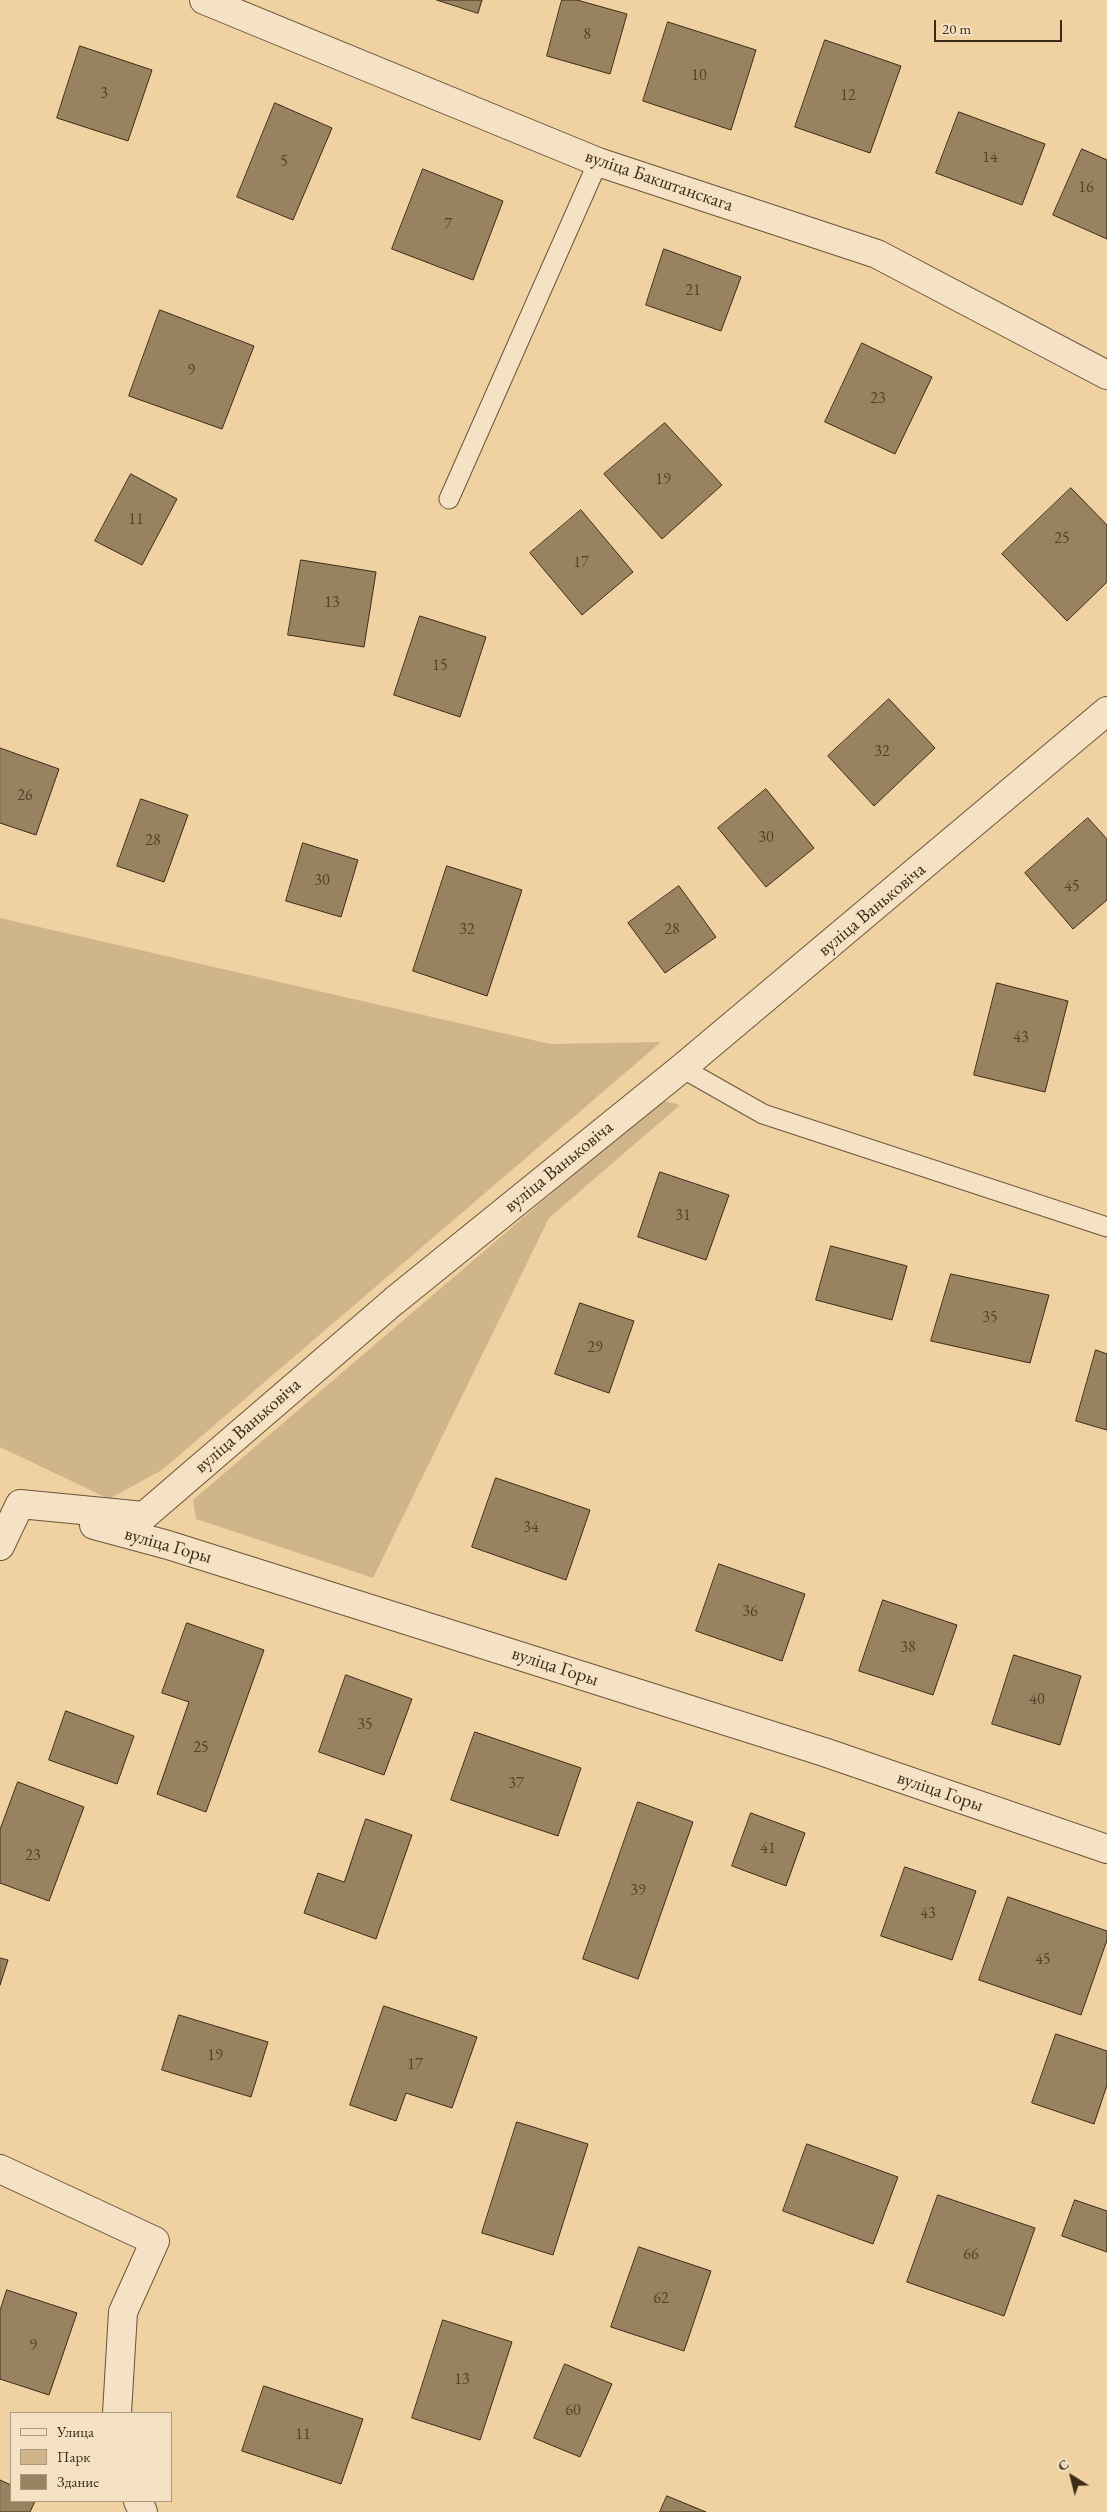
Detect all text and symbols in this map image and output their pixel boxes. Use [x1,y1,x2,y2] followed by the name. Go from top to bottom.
[937,10,1064,42] scale bar
[942,19,971,38] text: 20 m
[583,25,591,45] house number: 8
[691,66,707,86] house number: 10
[100,84,108,104] house number: 3
[840,86,856,106] house number: 12
[582,145,736,217] street label: вуліца Бакштанскага
[982,148,998,168] house number: 14
[280,152,288,172] house number: 5
[1078,178,1094,198] house number: 16
[444,215,452,235] house number: 7
[685,281,701,301] house number: 21
[187,361,195,381] house number: 9
[870,389,886,409] house number: 23
[655,470,671,490] house number: 19
[128,510,144,530] house number: 11
[1054,529,1070,549] house number: 25
[573,553,589,573] house number: 17
[324,593,340,613] house number: 13
[432,656,448,676] house number: 15
[874,742,890,762] house number: 32
[17,786,33,806] house number: 26
[758,828,774,848] house number: 30
[145,831,161,851] house number: 28
[814,858,930,962] street label: вуліца Ваньковіча
[314,871,330,891] house number: 30
[1064,877,1080,897] house number: 45
[459,920,475,940] house number: 32
[664,920,680,940] house number: 28
[1013,1028,1029,1048] house number: 43
[500,1116,618,1218] street label: вуліца Ваньковіча
[675,1206,691,1226] house number: 31
[982,1308,998,1328] house number: 35
[587,1338,603,1358] house number: 29
[190,1374,306,1478] street label: вуліца Ваньковіча
[523,1518,539,1538] house number: 34
[122,1523,214,1569] street label: вуліца Горы
[742,1602,758,1622] house number: 36
[900,1638,916,1658] house number: 38
[509,1642,601,1692] street label: вуліца Горы
[1029,1690,1045,1710] house number: 40
[357,1715,373,1735] house number: 35
[193,1738,209,1758] house number: 25
[894,1767,986,1817] street label: вуліца Горы
[508,1774,524,1794] house number: 37
[760,1839,776,1859] house number: 41
[25,1846,41,1866] house number: 23
[630,1881,646,1901] house number: 39
[920,1904,936,1924] house number: 43
[1035,1950,1051,1970] house number: 45
[207,2046,223,2066] house number: 19
[407,2055,423,2075] house number: 17
[963,2245,979,2265] house number: 66
[653,2289,669,2309] house number: 62
[29,2336,37,2356] house number: 9
[454,2370,470,2390] house number: 13
[565,2401,581,2421] house number: 60
[10,2412,172,2502] legend
[57,2422,94,2441] text: Улица
[295,2425,311,2445] house number: 11
[57,2447,90,2466] text: Парк
[1047,2452,1097,2502] north arrow
[1054,2455,1072,2475] text: С
[57,2472,99,2491] text: Здание

